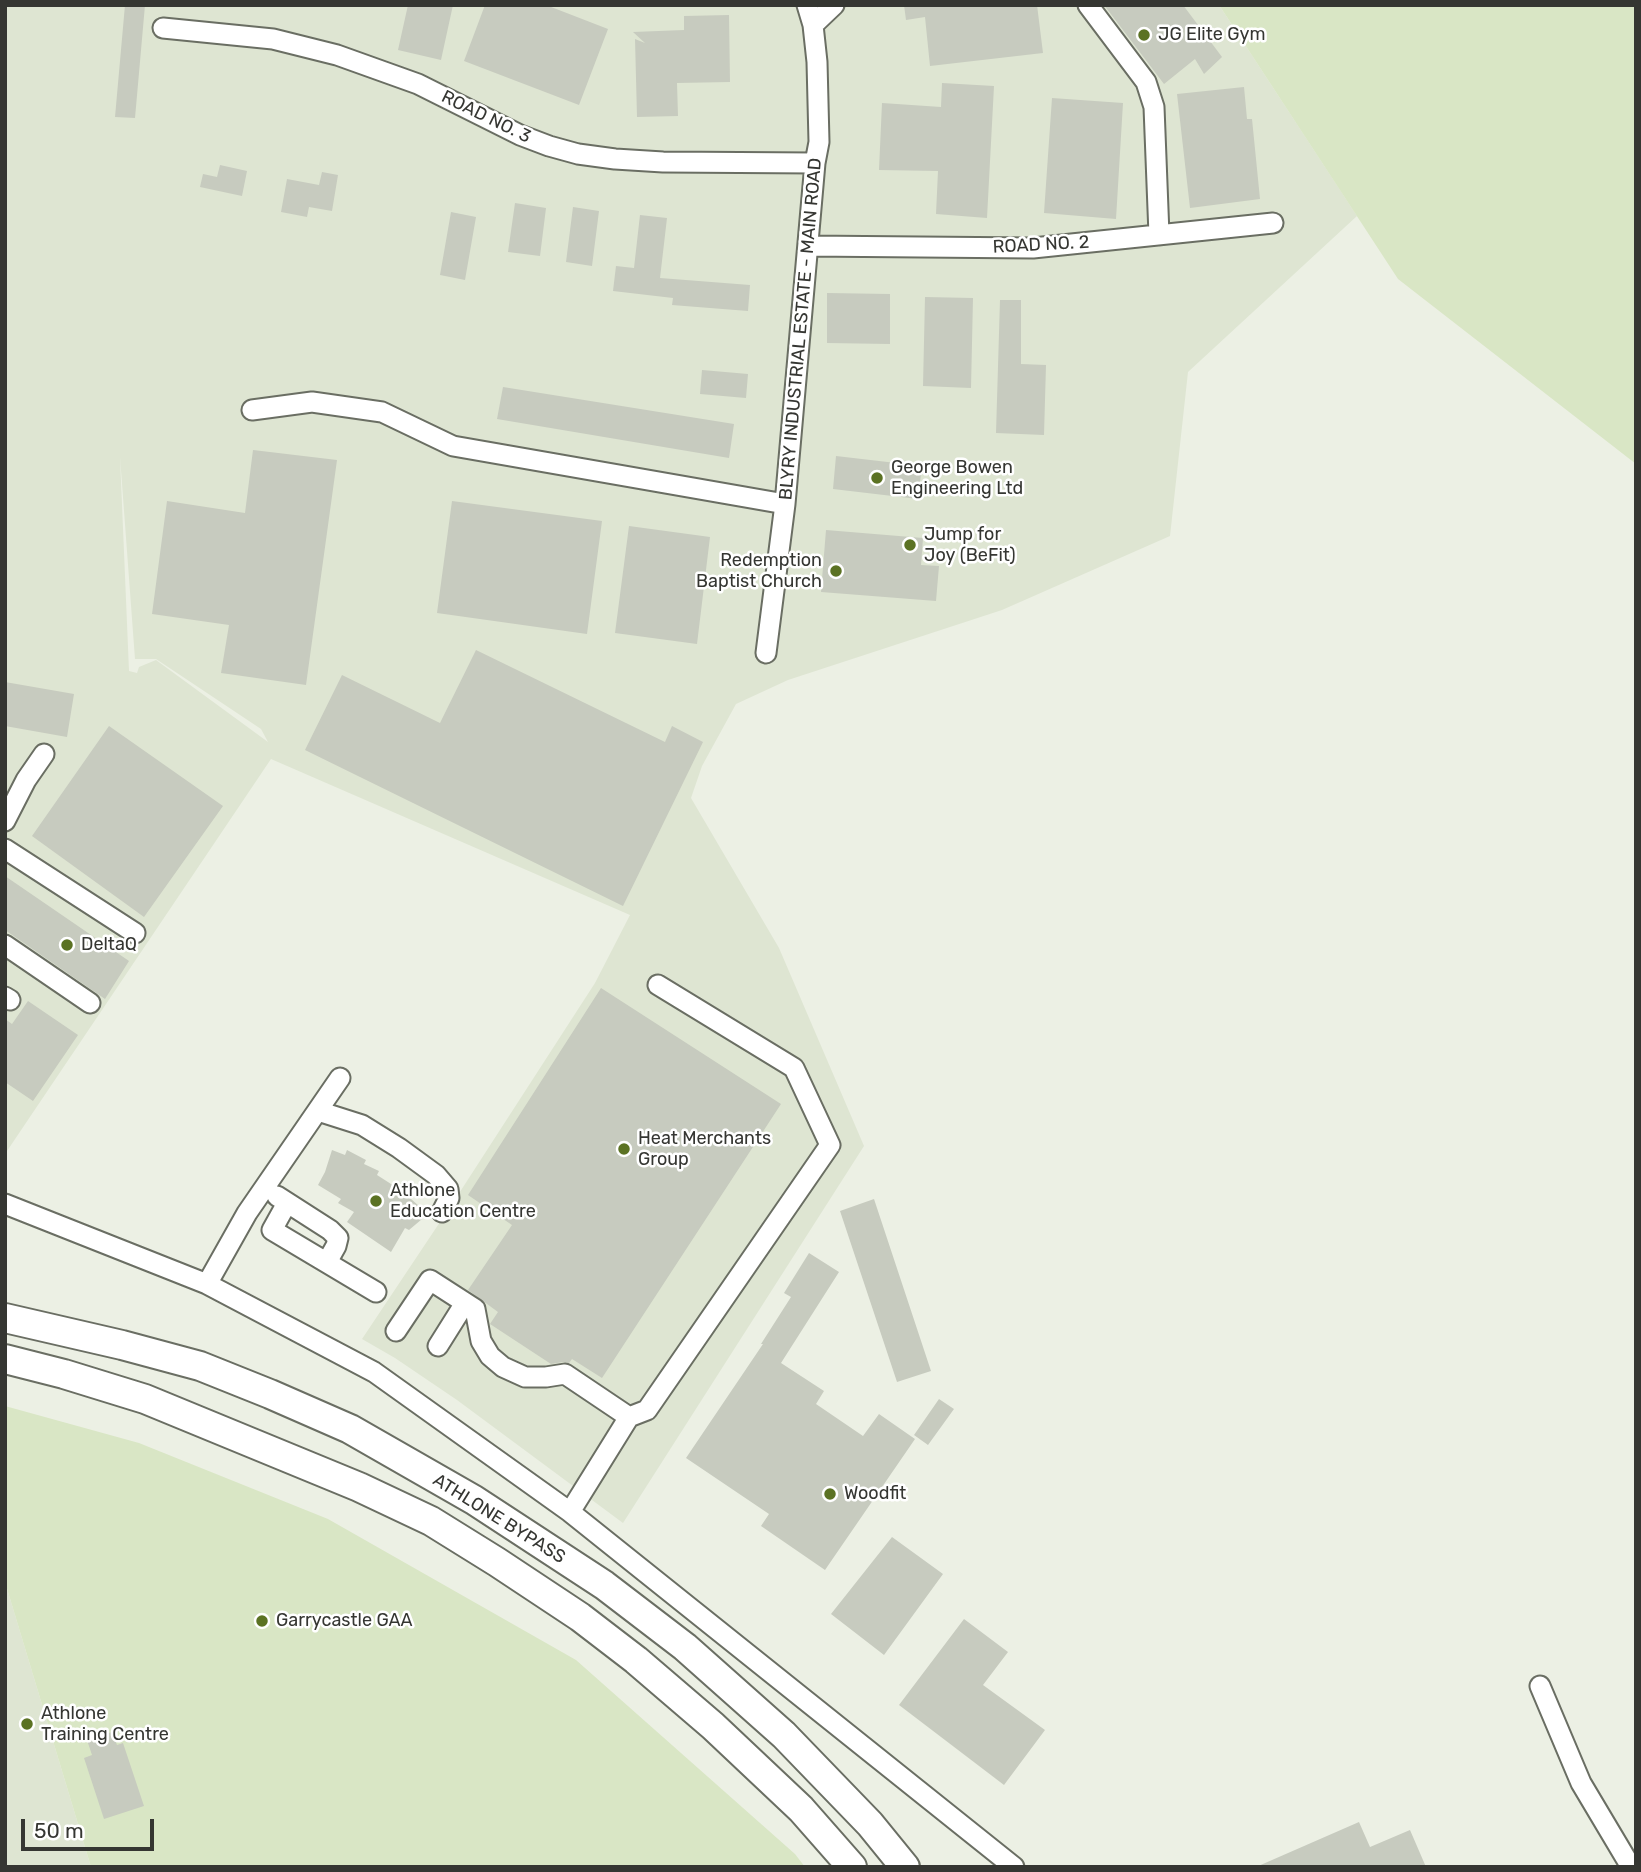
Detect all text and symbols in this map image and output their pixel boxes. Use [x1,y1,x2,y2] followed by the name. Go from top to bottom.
[1158,24,1265,46] place label: JG Elite Gym
[1136,27,1152,43] marker: JG Elite Gym
[438,86,534,148] street label: ROAD NO. 3
[775,157,827,501] street label: BLYRY INDUSTRIAL ESTATE - MAIN ROAD
[992,232,1090,258] street label: ROAD NO. 2
[891,457,1023,500] place label: George Bowen Engineering Ltd
[869,470,885,486] marker: George Bowen Engineering Ltd
[924,524,1016,566] place label: Jump for Joy (BeFit)
[902,537,918,553] marker: Jump for Joy (BeFit)
[696,550,822,592] place label: Redemption Baptist Church
[828,563,844,579] marker: Redemption Baptist Church
[81,934,137,956] place label: DeltaQ
[59,937,75,953] marker: DeltaQ
[638,1128,771,1170] place label: Heat Merchants Group
[616,1141,632,1157] marker: Heat Merchants Group
[390,1180,536,1222] place label: Athlone Education Centre
[368,1193,384,1209] marker: Athlone Education Centre
[429,1469,569,1569] street label: ATHLONE BYPASS
[844,1483,906,1505] place label: Woodfit
[822,1486,838,1502] marker: Woodfit
[276,1610,413,1632] place label: Garrycastle GAA
[254,1613,270,1629] marker: Garrycastle GAA
[41,1703,169,1746] place label: Athlone Training Centre
[19,1716,35,1732] marker: Athlone Training Centre
[24,1806,158,1850] scale bar
[34,1818,84,1843] text: 50 m

